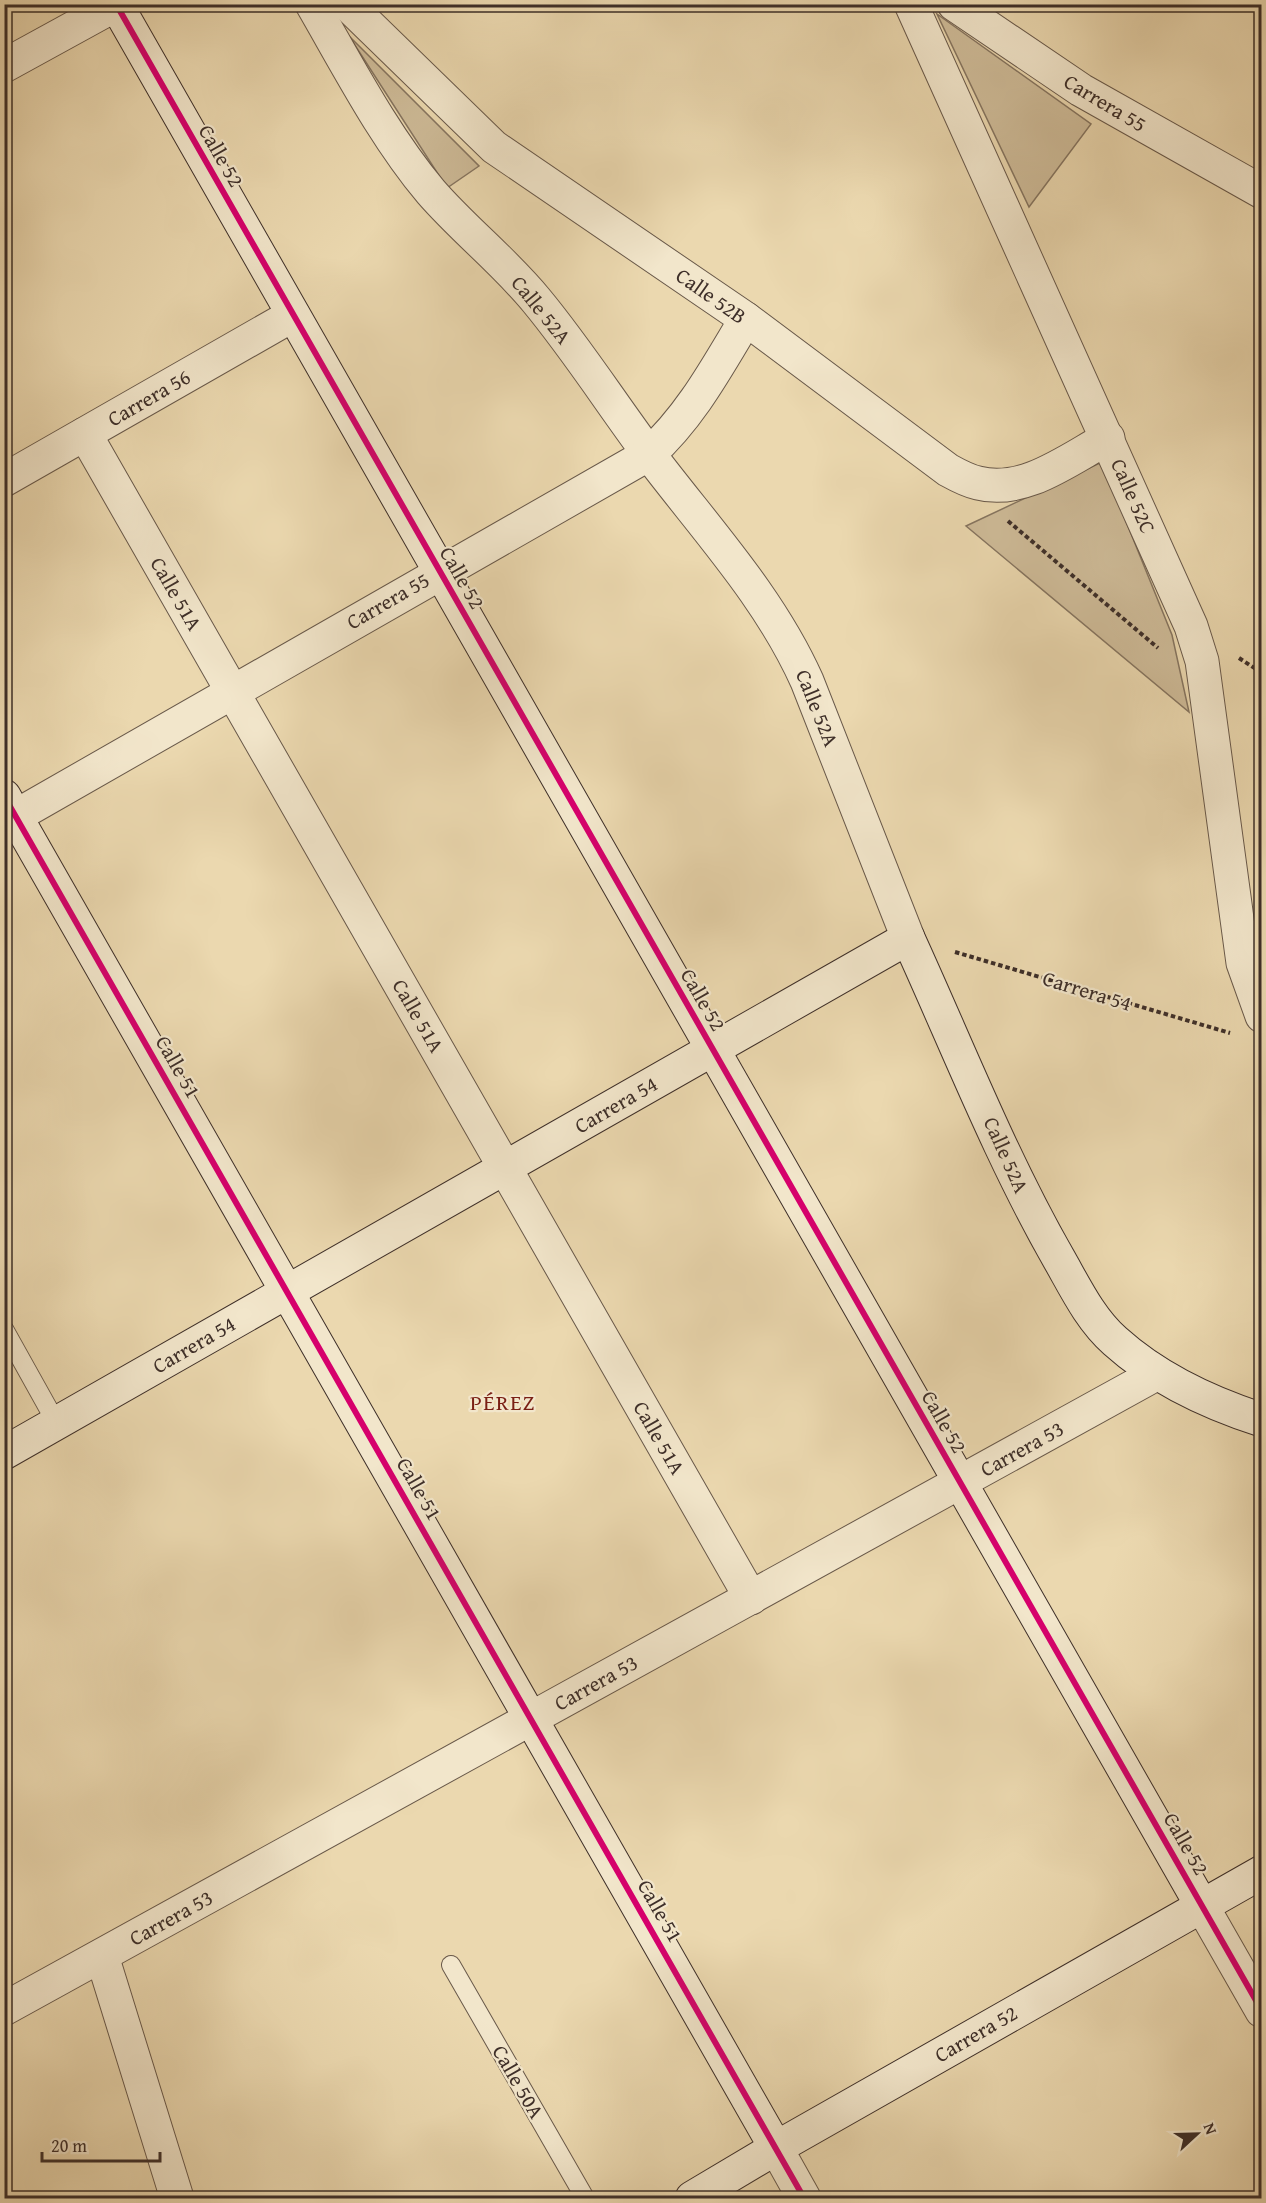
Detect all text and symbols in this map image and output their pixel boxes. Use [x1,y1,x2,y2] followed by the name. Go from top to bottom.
[1058,66,1152,139] street label: Carrera 55
[191,119,252,193] street label: Calle 52
[670,260,753,331] street label: Calle 52B
[504,269,579,351] street label: Calle 52A
[101,361,196,434] street label: Carrera 56
[1103,453,1164,538] street label: Calle 52C
[432,541,493,615] street label: Calle 52
[143,551,210,637] street label: Calle 51A
[340,564,435,637] street label: Carrera 55
[788,665,847,751] street label: Calle 52A
[1039,962,1135,1019] street label: Carrera 54
[673,963,734,1037] street label: Calle 52
[385,973,452,1059] street label: Calle 51A
[148,1030,209,1104] street label: Calle 51
[568,1068,663,1141] street label: Carrera 54
[976,1112,1037,1198] street label: Calle 52A
[146,1308,241,1381] street label: Carrera 54
[914,1385,975,1459] street label: Calle 52
[470,1386,536,1418] district label: PÉREZ
[626,1395,693,1481] street label: Calle 51A
[974,1413,1069,1484] street label: Carrera 53
[389,1452,450,1526] street label: Calle 51
[548,1647,643,1718] street label: Carrera 53
[1156,1807,1217,1881] street label: Calle 52
[630,1874,691,1948] street label: Calle 51
[123,1882,218,1953] street label: Carrera 53
[928,1997,1023,2070] street label: Carrera 52
[485,2039,552,2125] street label: Calle 50A
[1167,2104,1227,2164] north arrow
[1198,2119,1224,2138] text: N
[42,2125,160,2163] scale bar
[51,2132,87,2159] text: 20 m

